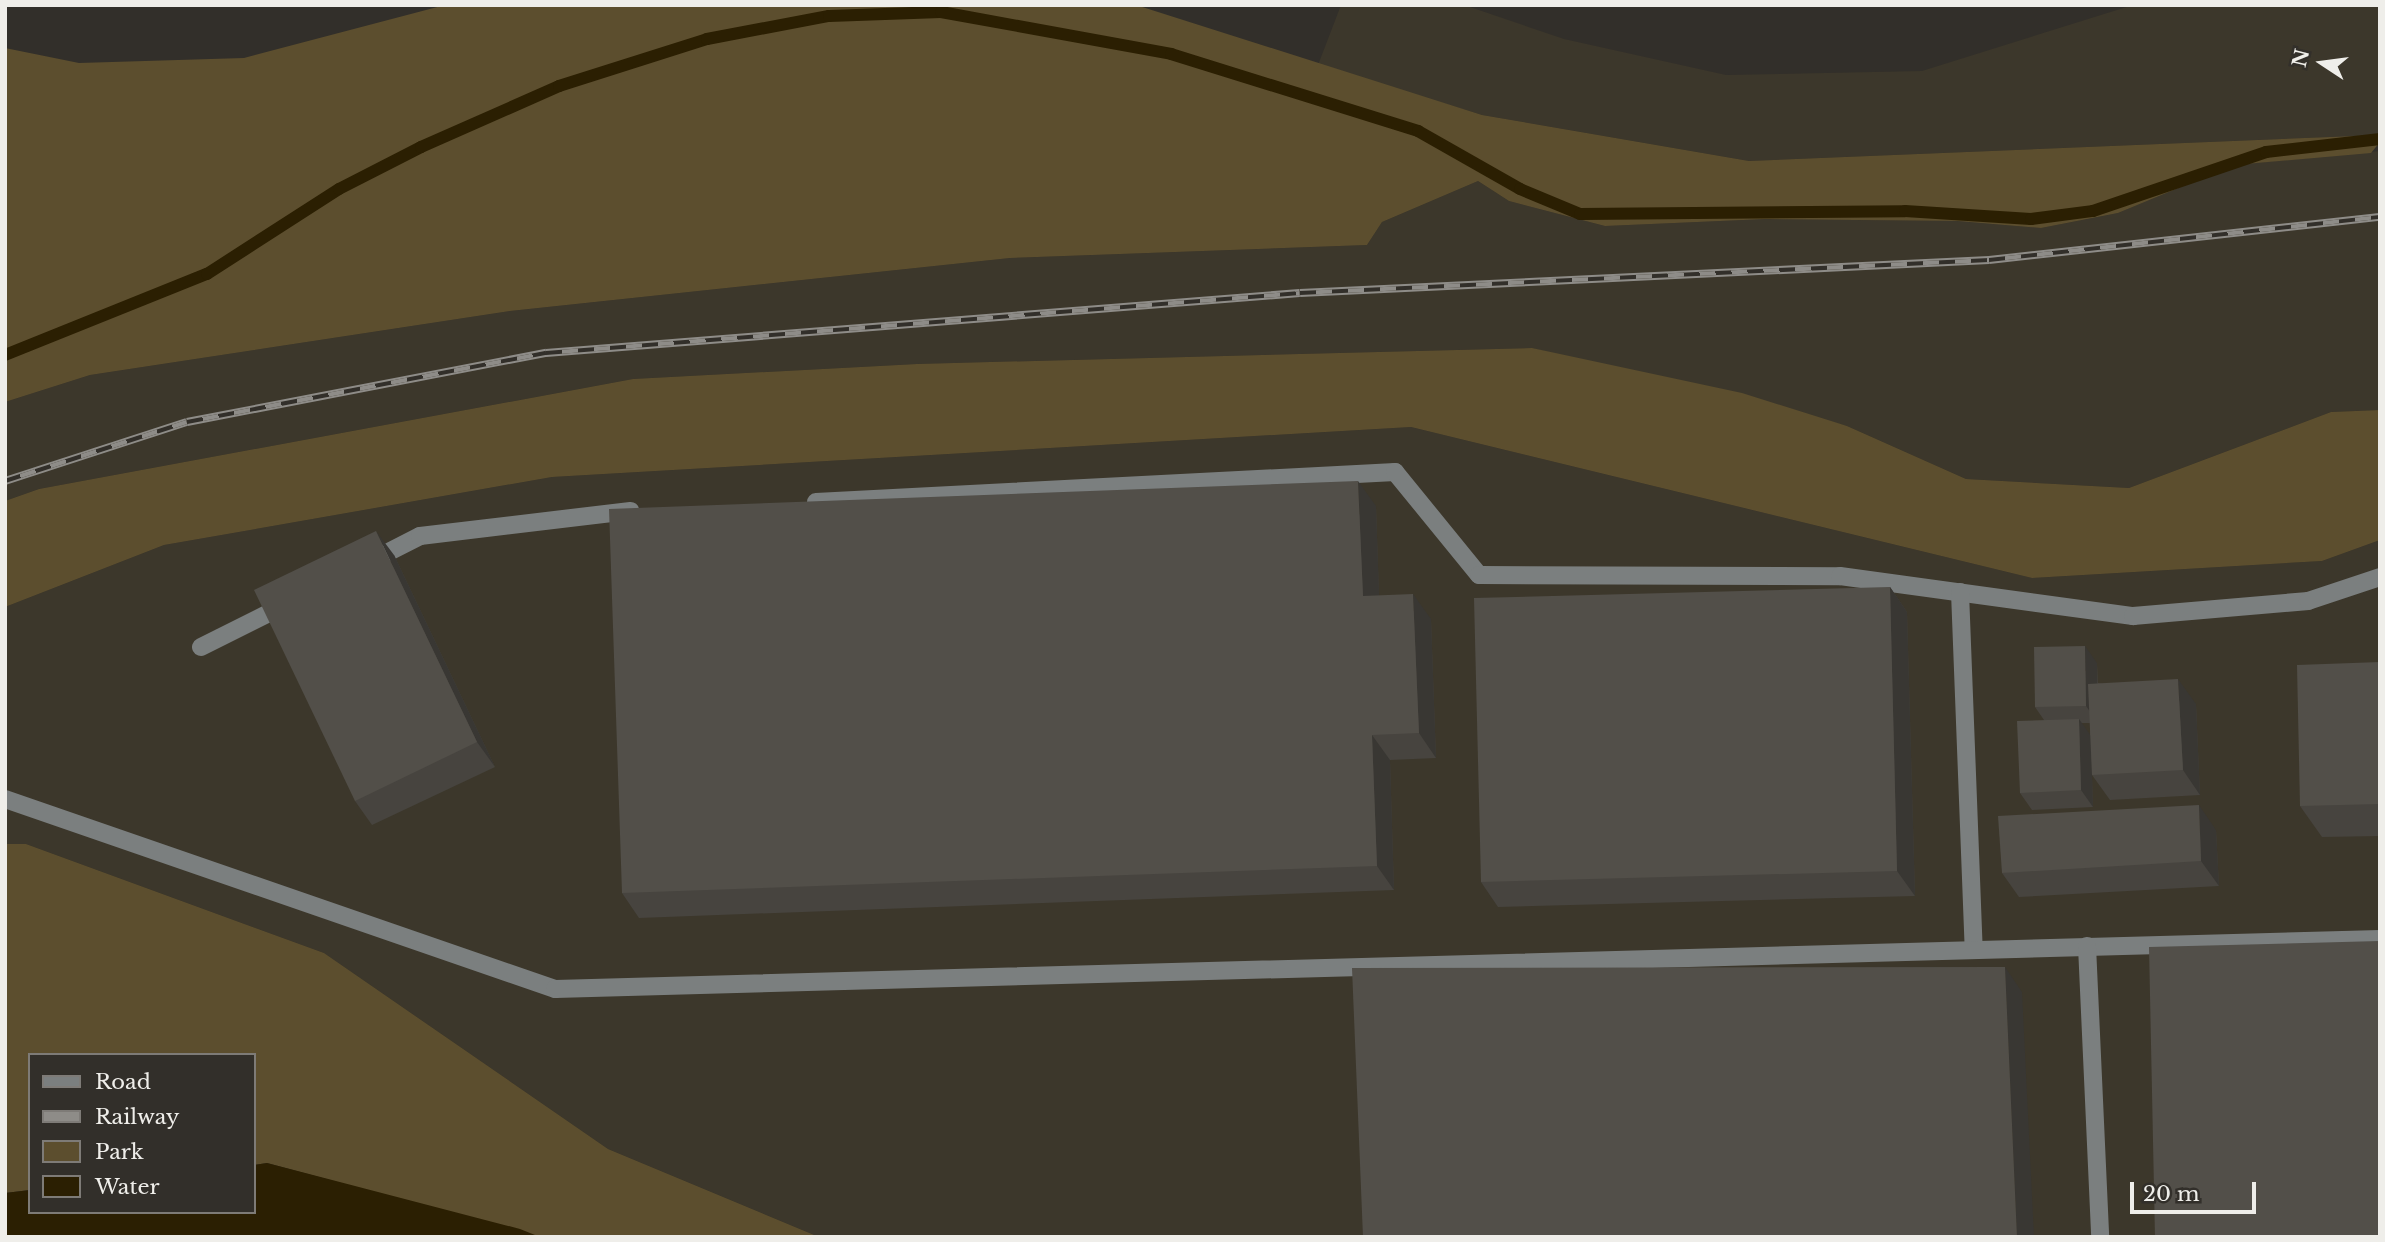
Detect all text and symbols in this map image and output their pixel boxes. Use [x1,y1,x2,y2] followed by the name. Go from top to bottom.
[2287,28,2357,98] north arrow
[2288,47,2314,69] text: N
[28,1053,256,1214] legend
[95,1069,151,1095] text: Road
[95,1104,179,1130] text: Railway
[95,1139,144,1165] text: Park
[2133,1168,2259,1212] scale bar
[95,1174,159,1200] text: Water
[2143,1181,2200,1207] text: 20 m

